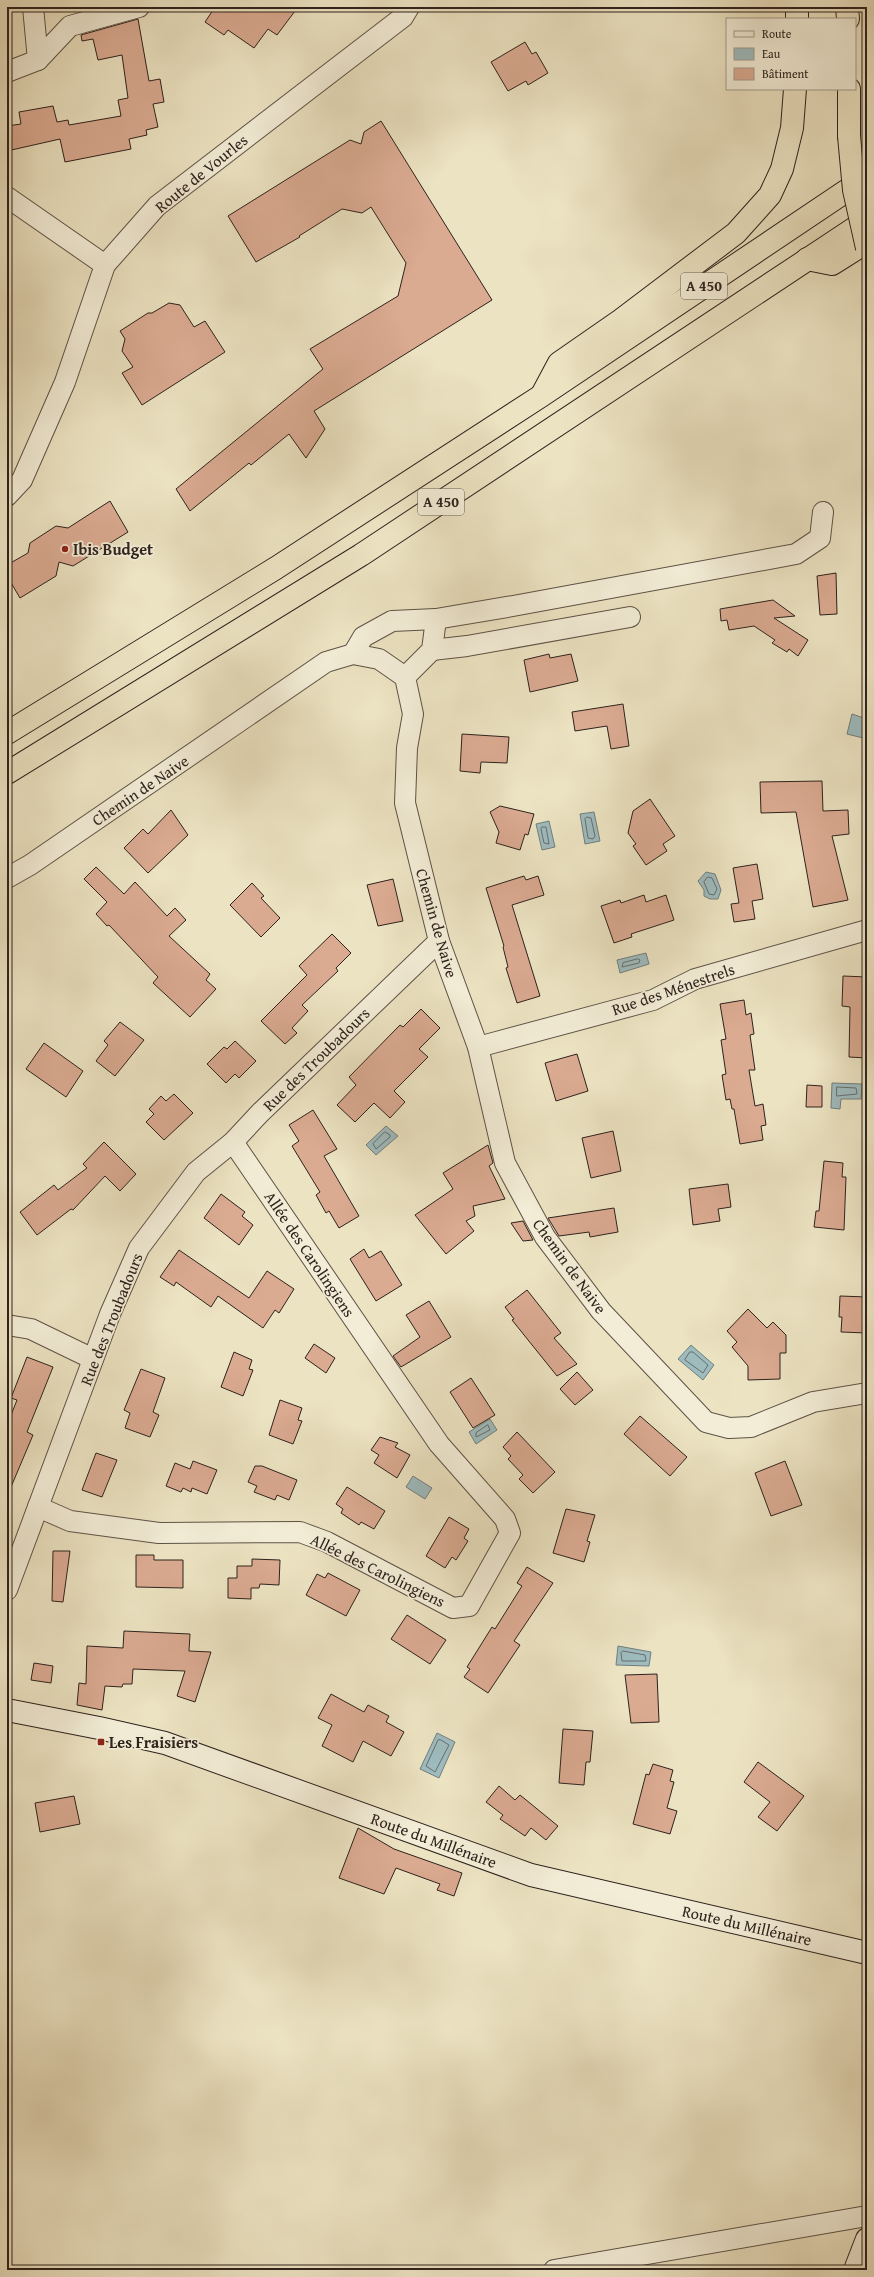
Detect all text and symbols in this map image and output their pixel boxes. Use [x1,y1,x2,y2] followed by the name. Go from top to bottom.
[726,18,856,90] legend
[762,25,792,42] text: Route
[762,45,781,62] text: Eau
[762,65,809,82] text: Bâtiment
[149,128,253,218] street label: Route de Vourles
[681,273,727,299] road number: A 450
[418,489,464,515] road number: A 450
[73,537,153,561] place label: Ibis Budget
[60,544,70,554] marker: Ibis Budget
[87,749,193,831] street label: Chemin de Naive
[410,866,464,980] street label: Chemin de Naive
[608,957,738,1021] street label: Rue des Ménestrels
[257,1001,375,1117] street label: Rue des Troubadours
[259,1186,361,1322] street label: Allée des Carolingiens
[527,1213,613,1319] street label: Chemin de Naive
[73,1249,149,1389] street label: Rue des Troubadours
[307,1527,449,1613] street label: Allée des Carolingiens
[109,1730,198,1754] place label: Les Fraisiers
[96,1737,106,1747] marker: Les Fraisiers
[368,1806,500,1874] street label: Route du Millénaire
[680,1898,814,1952] street label: Route du Millénaire

